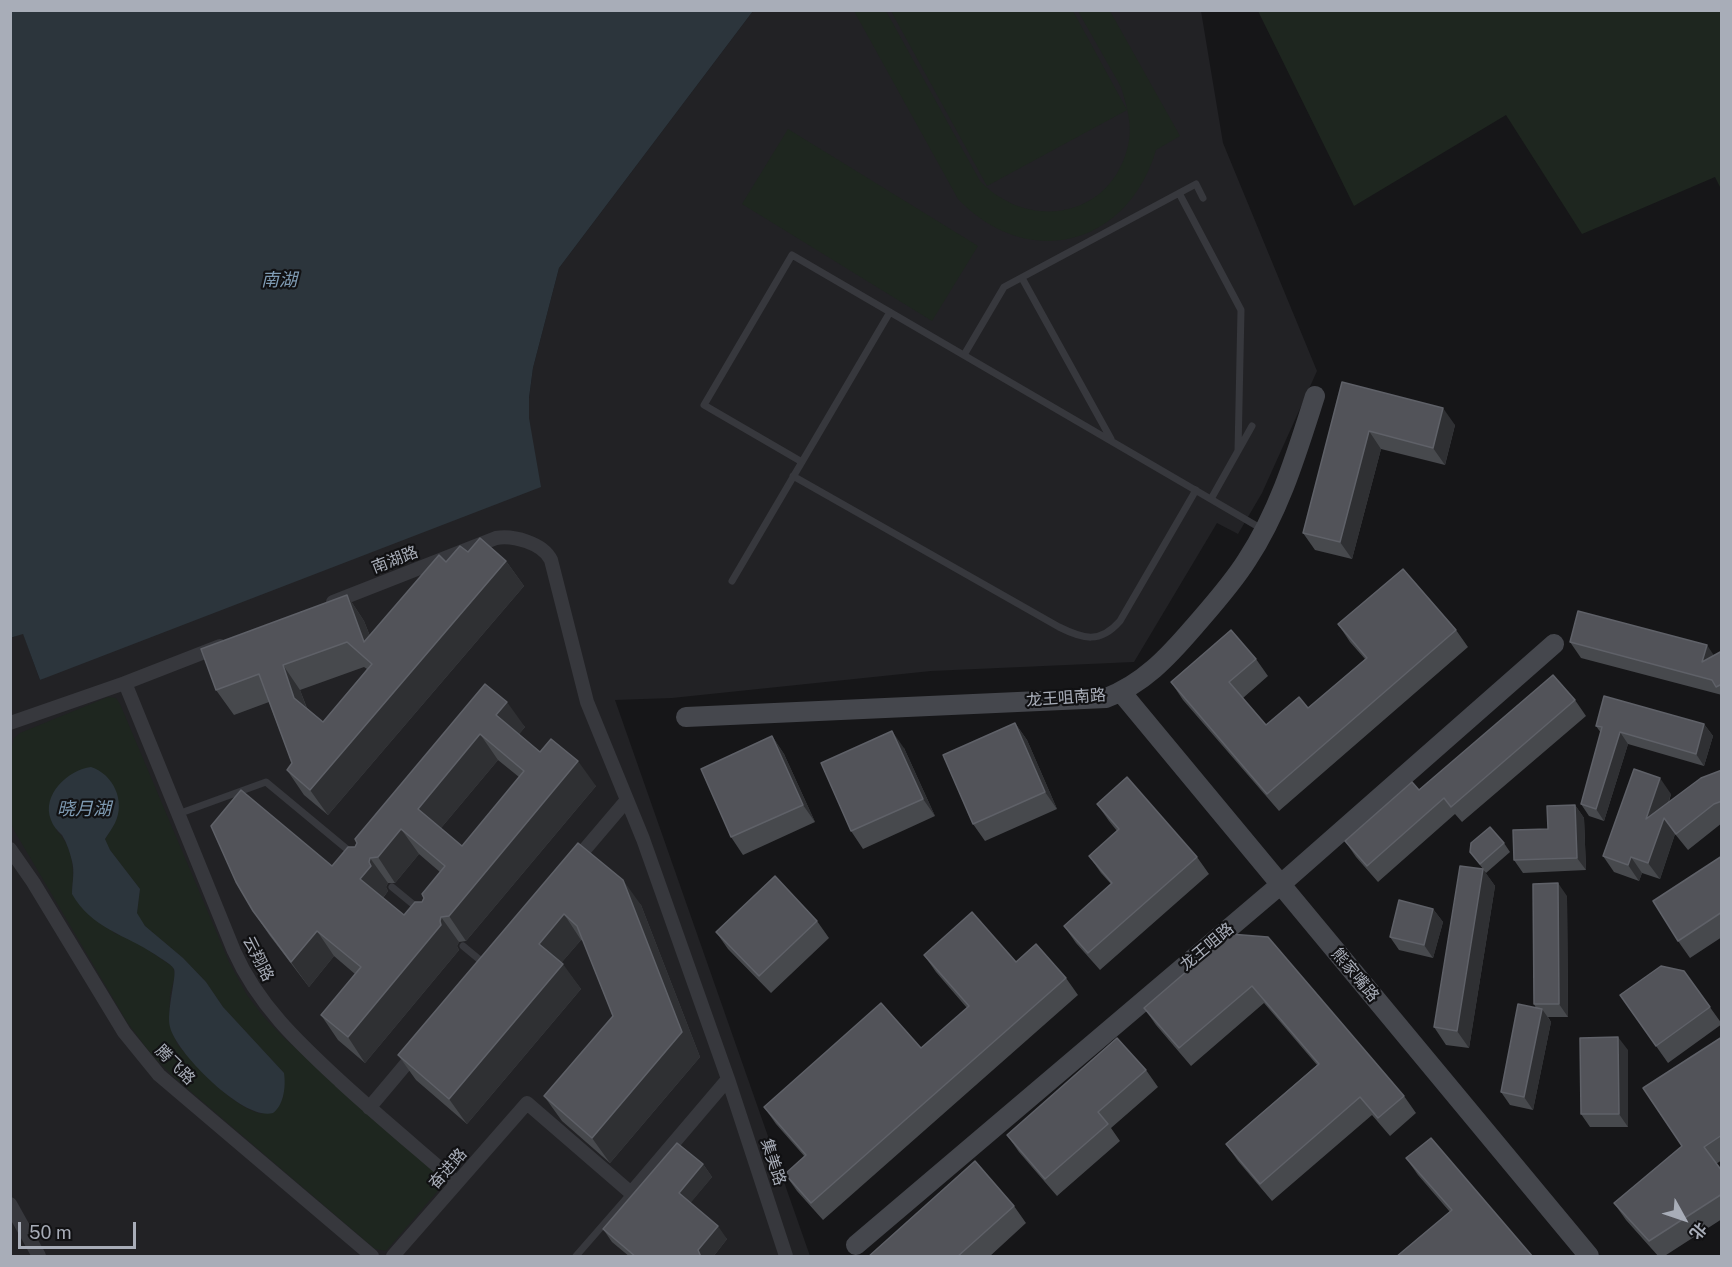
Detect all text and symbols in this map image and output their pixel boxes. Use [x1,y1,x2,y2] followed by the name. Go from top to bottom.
[261,269,297,291] water label: 南湖
[369,542,421,578] street label: 南湖路
[1025,686,1107,710] street label: 龙王咀南路
[57,798,111,820] water label: 晓月湖
[1176,919,1238,975] street label: 龙王咀路
[239,933,277,985] street label: 云翔路
[1327,944,1383,1006] street label: 熊家嘴路
[151,1041,199,1089] street label: 腾飞路
[756,1136,790,1188] street label: 集美路
[425,1145,471,1193] street label: 奋进路
[1654,1189,1714,1249] north arrow
[21,1210,140,1248] scale bar
[1686,1219,1711,1243] text: 北
[29,1222,72,1243] text: 50 m

